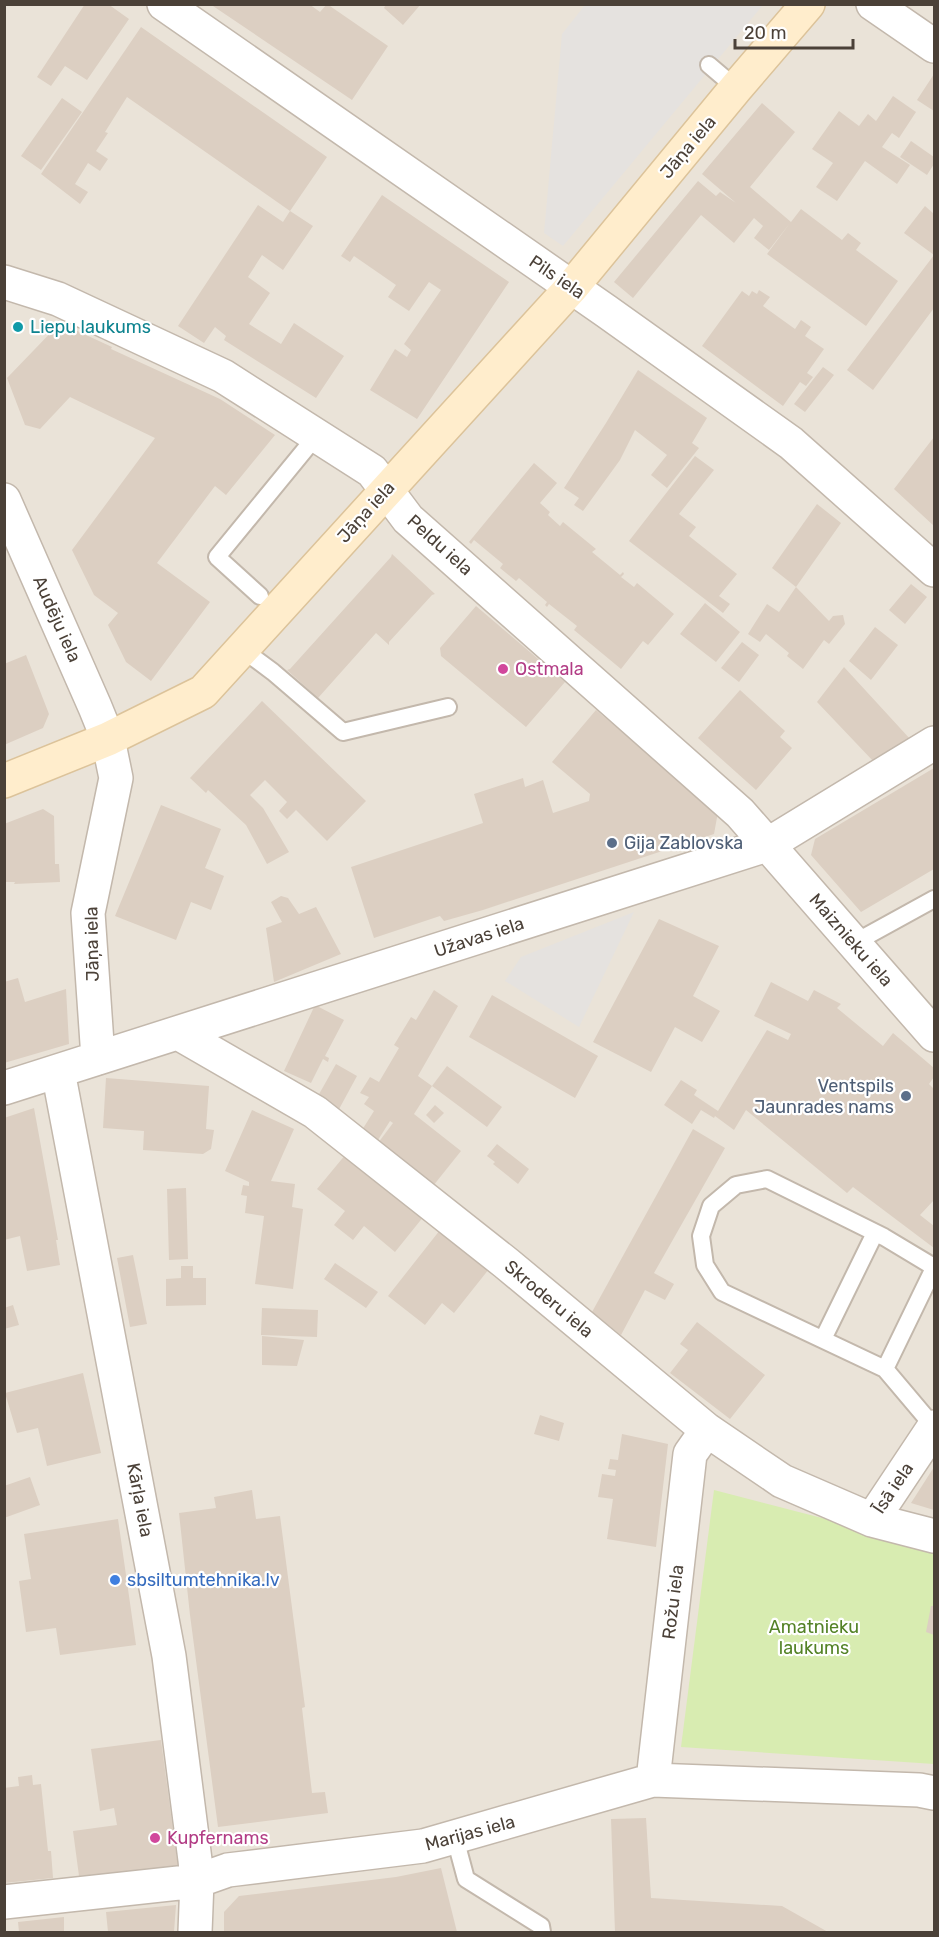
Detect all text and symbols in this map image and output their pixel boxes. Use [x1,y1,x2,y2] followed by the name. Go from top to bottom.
[735,12,854,50] scale bar
[744,22,786,44] text: 20 m
[655,111,721,183] street label: Jāņa iela
[525,250,589,304] street label: Pils iela
[30,316,151,338] place label: Liepu laukums
[11,320,25,334] marker: Liepu laukums
[333,477,399,547] street label: Jāņa iela
[403,510,477,580] street label: Peldu iela
[28,572,86,666] street label: Audēju iela
[515,658,584,680] place label: Ostmala
[496,662,510,676] marker: Ostmala
[624,832,743,854] place label: Gija Zablovska
[605,836,619,850] marker: Gija Zablovska
[805,889,897,991] street label: Maiznieku iela
[80,906,104,982] street label: Jāņa iela
[431,912,527,962] street label: Užavas iela
[754,1075,894,1118] place label: Ventspils Jaunrades nams
[899,1089,913,1103] marker: Ventspils Jaunrades nams
[500,1256,598,1342] street label: Skroderu iela
[867,1458,918,1519] street label: Īsā iela
[122,1461,158,1539] street label: Kārļa iela
[658,1563,688,1641] street label: Rožu iela
[127,1569,280,1591] place label: sbsiltumtehnika.lv
[108,1573,122,1587] marker: sbsiltumtehnika.lv
[769,1616,859,1659] park label: Amatnieku laukums
[423,1810,517,1856] street label: Marijas iela
[167,1827,269,1849] place label: Kupfernams
[148,1831,162,1845] marker: Kupfernams

